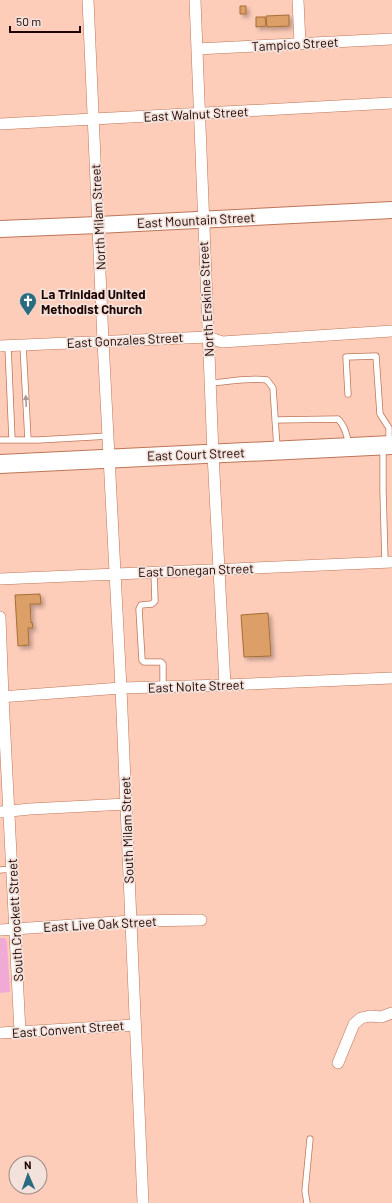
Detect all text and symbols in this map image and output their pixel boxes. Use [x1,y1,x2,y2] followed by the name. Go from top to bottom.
[10,8,80,34] scale bar
[16,14,41,28] text: 50 m
[251,34,339,54] street label: Tampico Street
[143,103,249,125] street label: East Walnut Street
[87,164,109,270] street label: North Milam Street
[137,209,255,231] street label: East Mountain Street
[195,241,217,357] street label: North Erskine Street
[41,286,146,317] place label: La Trinidad United Methodist Church
[18,291,38,316] church icon: La Trinidad United Methodist Church
[66,329,184,351] street label: East Gonzales Street
[23,394,29,407] one-way arrow
[147,444,245,464] street label: East Court Street
[138,560,254,580] street label: East Donegan Street
[148,676,244,696] street label: East Nolte Street
[117,776,137,884] street label: South Milam Street
[4,858,26,982] street label: South Crockett Street
[43,913,157,935] street label: East Live Oak Street
[11,1017,125,1041] street label: East Convent Street
[8,1155,48,1195] north arrow
[24,1158,32,1171] text: N

